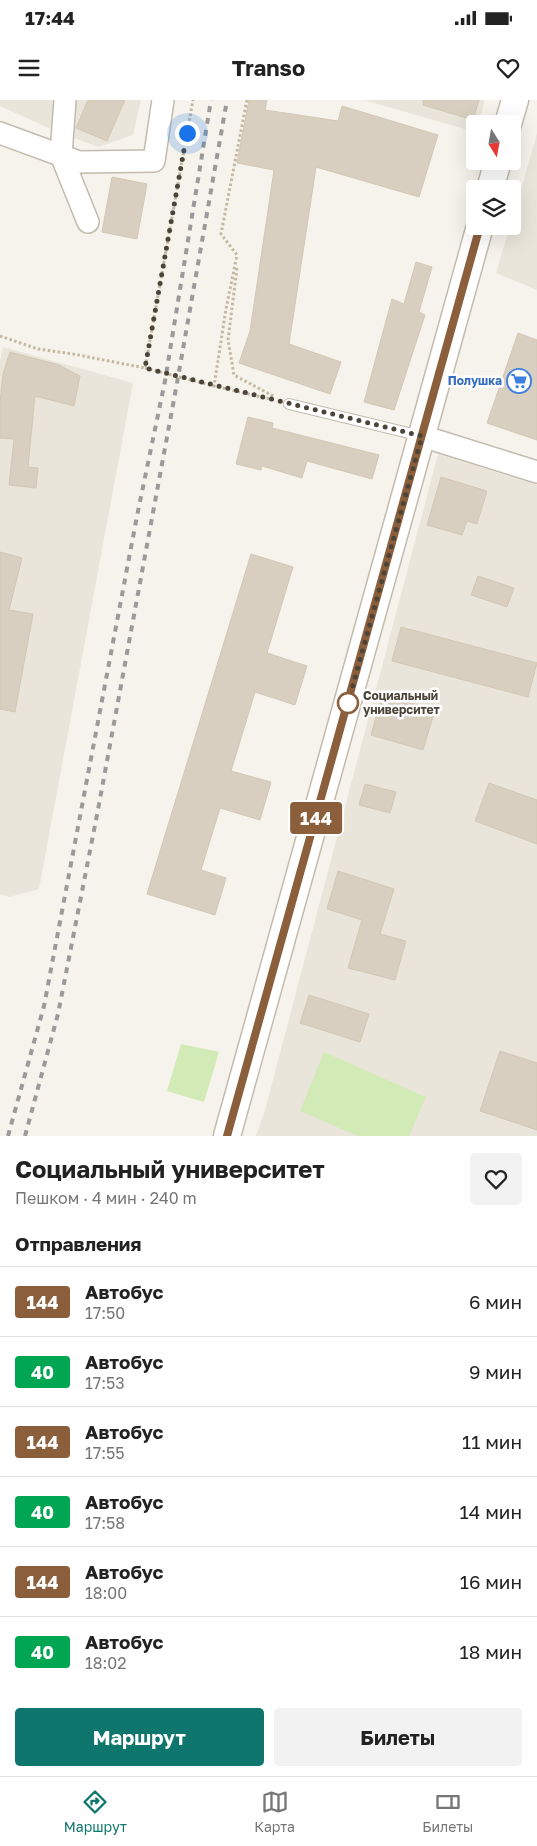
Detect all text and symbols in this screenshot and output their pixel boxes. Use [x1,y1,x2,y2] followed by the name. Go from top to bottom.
[25,6,75,29] text: 17:44
[15,54,43,82] icon: menu
[232,54,305,81] text: Transo
[494,54,522,82] icon: heart
[466,115,521,170] north arrow
[466,115,521,235] map controls
[175,121,200,146] your location
[466,180,521,235] button: layers
[506,368,532,394] supermarket icon: Полушка
[448,373,502,388] place label: Полушка
[363,688,440,717] place label: Социальный университет
[337,692,359,714] marker: Социальный университет
[287,802,345,834] line badge: 144
[300,807,332,829] text: 144
[470,1153,522,1205] button: heart
[15,1154,325,1183] text: Социальный университет
[15,1188,197,1208] text: Пешком · 4 мин · 240 m
[15,1232,141,1255] text: Отправления
[85,1280,163,1303] text: Автобус
[469,1290,522,1313] text: 6 мин
[27,1291,58,1313] text: 144
[85,1303,125,1323] text: 17:50
[85,1350,163,1373] text: Автобус
[469,1360,522,1383] text: 9 мин
[31,1361,54,1383] text: 40
[85,1373,125,1393] text: 17:53
[85,1420,163,1443] text: Автобус
[462,1430,522,1453] text: 11 мин
[27,1431,58,1453] text: 144
[85,1443,125,1463] text: 17:55
[85,1490,163,1513] text: Автобус
[460,1500,522,1523] text: 14 мин
[31,1501,54,1523] text: 40
[85,1513,125,1533] text: 17:58
[85,1560,163,1583] text: Автобус
[460,1570,522,1593] text: 16 мин
[27,1571,58,1593] text: 144
[85,1583,127,1603] text: 18:00
[85,1630,163,1653] text: Автобус
[460,1640,522,1663] text: 18 мин
[31,1641,54,1663] text: 40
[85,1653,127,1673] text: 18:02
[15,1708,264,1766] button: Маршрут
[274,1708,522,1766] button: Билеты
[64,1788,127,1835] tab: Маршрут
[254,1788,295,1835] tab: Карта
[422,1788,473,1835] tab: Билеты

